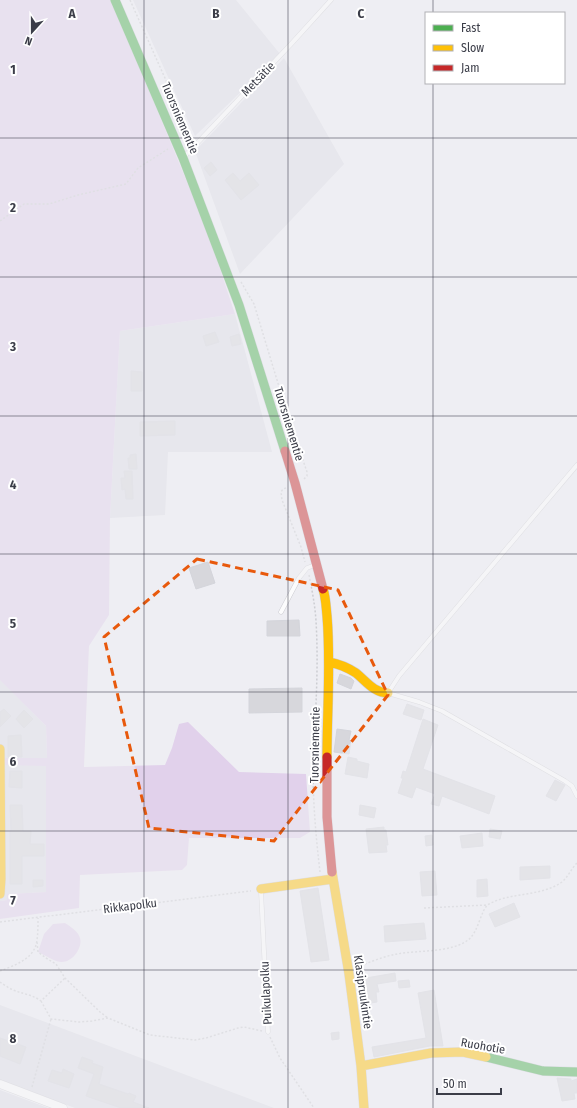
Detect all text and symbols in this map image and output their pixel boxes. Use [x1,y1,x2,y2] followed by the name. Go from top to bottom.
[67,6,76,21] text: A
[212,6,220,21] text: B
[358,6,365,21] text: C
[12,12,52,52] north arrow
[425,12,565,84] legend
[461,21,480,35] text: Fast
[23,34,34,48] text: N
[461,41,484,55] text: Slow
[238,59,278,99] street label: Metsätie
[461,61,479,75] text: Jam
[10,62,16,77] text: 1
[159,80,201,156] street label: Tuorsniementie
[9,200,16,215] text: 2
[9,339,16,354] text: 3
[271,385,307,463] street label: Tuorsniementie
[10,477,17,492] text: 4
[10,616,16,631] text: 5
[307,707,323,783] street label: Tuorsniementie
[10,754,17,769] text: 6
[10,893,16,908] text: 7
[102,896,158,916] street label: Rikkapolku
[351,954,375,1030] street label: Klasipruukintie
[257,961,275,1025] street label: Puikulapolku
[10,1031,17,1046] text: 8
[460,1035,506,1057] street label: Ruohotie
[437,1070,501,1096] scale bar
[443,1077,467,1091] text: 50 m

